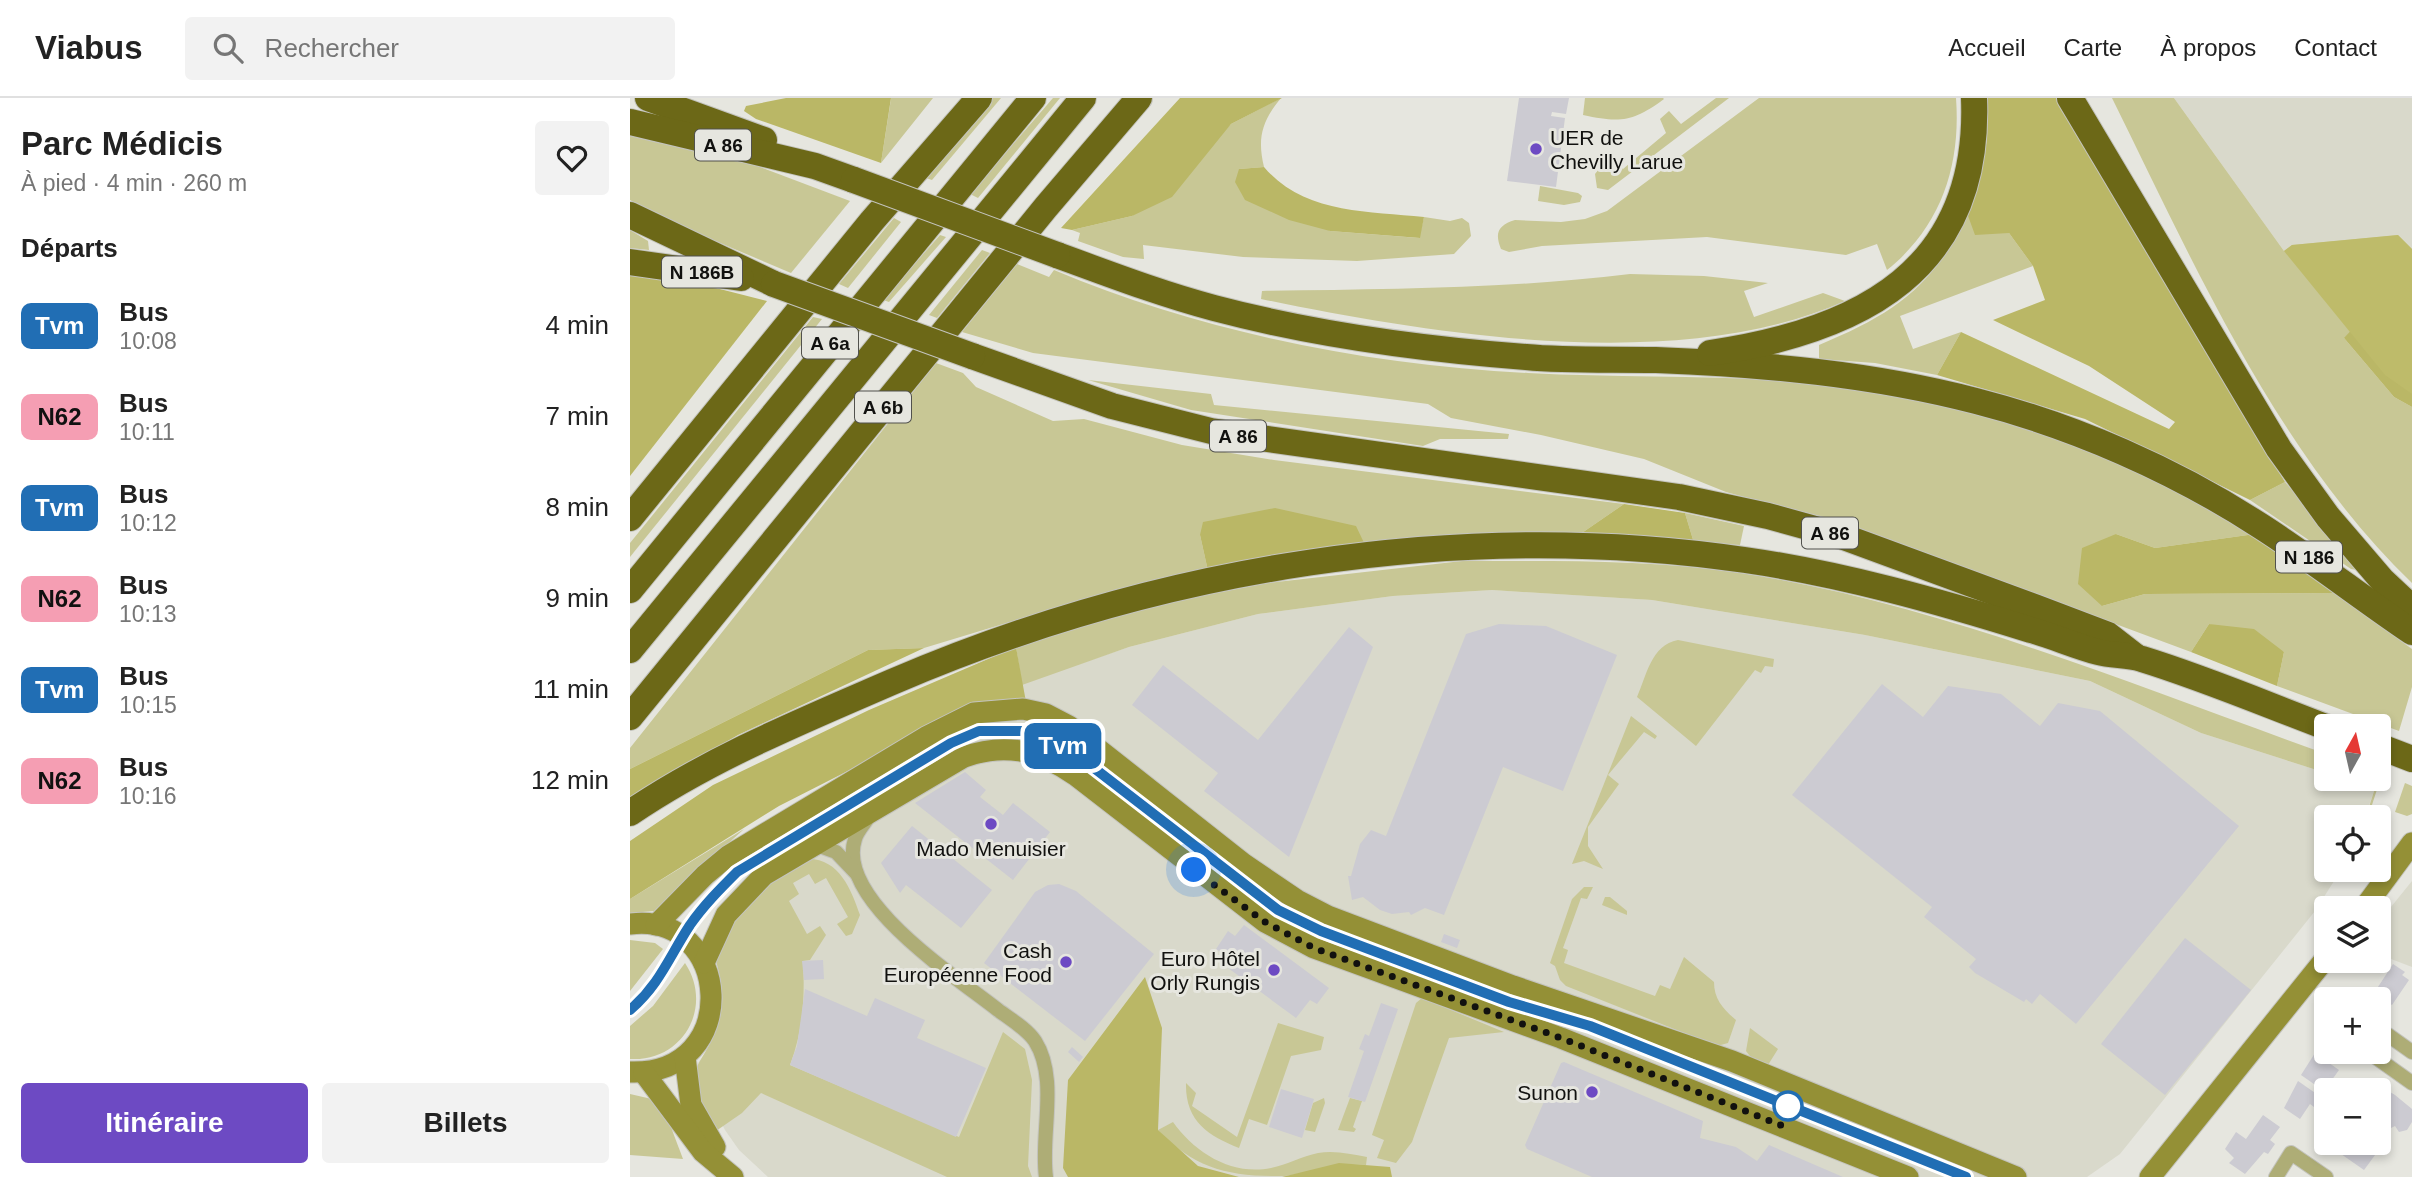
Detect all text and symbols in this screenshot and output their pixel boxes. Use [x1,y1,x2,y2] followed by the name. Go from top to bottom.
[185,17,675,80] search box
[35,29,143,66] text: Viabus
[209,29,247,67] icon: search
[265,33,399,63] text: Rechercher
[1948,34,2026,61] text: Accueil
[2064,34,2122,61] text: Carte
[2160,34,2256,61] text: À propos
[2294,34,2377,61] text: Contact
[535,121,609,195] button: heart
[21,125,223,162] text: Parc Médicis
[1550,126,1683,173] place label: UER de Chevilly Larue
[695,130,751,160] road number: A 86
[1528,141,1544,157] marker: UER de Chevilly Larue
[21,170,247,196] text: À pied · 4 min · 260 m
[21,233,118,263] text: Départs
[662,256,742,288] road number: N 186B
[119,297,168,327] text: Bus
[545,310,609,340] text: 4 min
[35,312,84,339] text: Tvm
[119,328,177,354] text: 10:08
[802,328,858,358] road number: A 6a
[119,388,168,418] text: Bus
[855,392,911,422] road number: A 6b
[545,401,609,431] text: 7 min
[37,403,82,430] text: N62
[119,419,175,445] text: 10:11
[1210,420,1266,452] road number: A 86
[119,479,168,509] text: Bus
[545,492,609,522] text: 8 min
[35,494,84,521] text: Tvm
[119,510,177,536] text: 10:12
[1802,518,1858,548] road number: A 86
[2276,542,2342,572] road number: N 186
[119,570,168,600] text: Bus
[545,583,609,613] text: 9 min
[37,585,82,612] text: N62
[119,601,177,627] text: 10:13
[119,661,168,691] text: Bus
[533,674,609,704] text: 11 min
[35,676,84,703] text: Tvm
[119,692,177,718] text: 10:15
[2314,714,2390,791] north arrow
[2314,714,2391,1155] map controls
[1023,723,1103,769] line badge: Tvm
[1038,732,1088,759] text: Tvm
[119,752,168,782] text: Bus
[531,765,609,795] text: 12 min
[37,767,82,794] text: N62
[119,783,177,809] text: 10:16
[2314,805,2391,882] button: locate
[983,816,999,832] marker: Mado Menuisier
[916,837,1066,860] place label: Mado Menuisier
[1176,852,1211,887] your location
[2314,896,2391,973] button: layers
[884,939,1052,986] place label: Cash Européenne Food
[1150,947,1260,994] place label: Euro Hôtel Orly Rungis
[1058,954,1074,970] marker: Cash Européenne Food
[1266,962,1282,978] marker: Euro Hôtel Orly Rungis
[2314,987,2391,1064] button: +
[2314,1078,2391,1155] button: −
[1517,1081,1578,1104] place label: Sunon
[21,1083,308,1163] button: Itinéraire
[322,1083,609,1163] button: Billets
[1584,1084,1600,1100] marker: Sunon
[1773,1091,1803,1121] unlabelled marker

